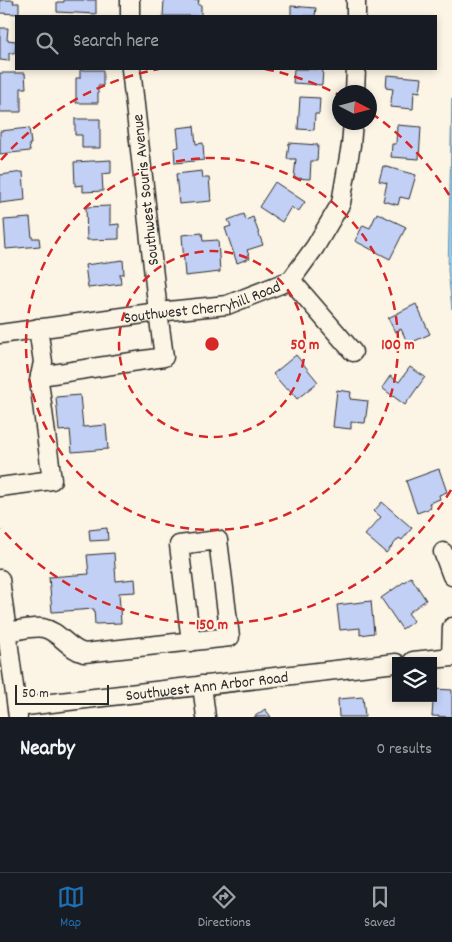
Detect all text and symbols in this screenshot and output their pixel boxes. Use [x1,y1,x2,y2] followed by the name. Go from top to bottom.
[15,15,437,70] search box
[33,29,61,57] icon: search
[73,29,159,56] text: Search here
[332,85,377,130] north arrow
[127,113,166,267] street label: Southwest Souris Avenue
[122,276,284,331] street label: Southwest Cherryhill Road
[203,335,221,353] centre of rings
[291,335,319,357] text: 50 m
[381,335,415,357] text: 100 m
[196,615,228,637] text: 150 m
[392,657,437,702] map controls
[392,657,437,702] button: layers
[124,667,290,708] street label: Southwest Ann Arbor Road
[15,682,109,705] scale bar
[22,684,49,704] text: 50 m
[20,735,75,765] text: Nearby
[377,738,432,761] text: 0 results
[57,883,85,933] tab: Map
[198,883,251,933] tab: Directions
[364,883,395,933] tab: Saved

